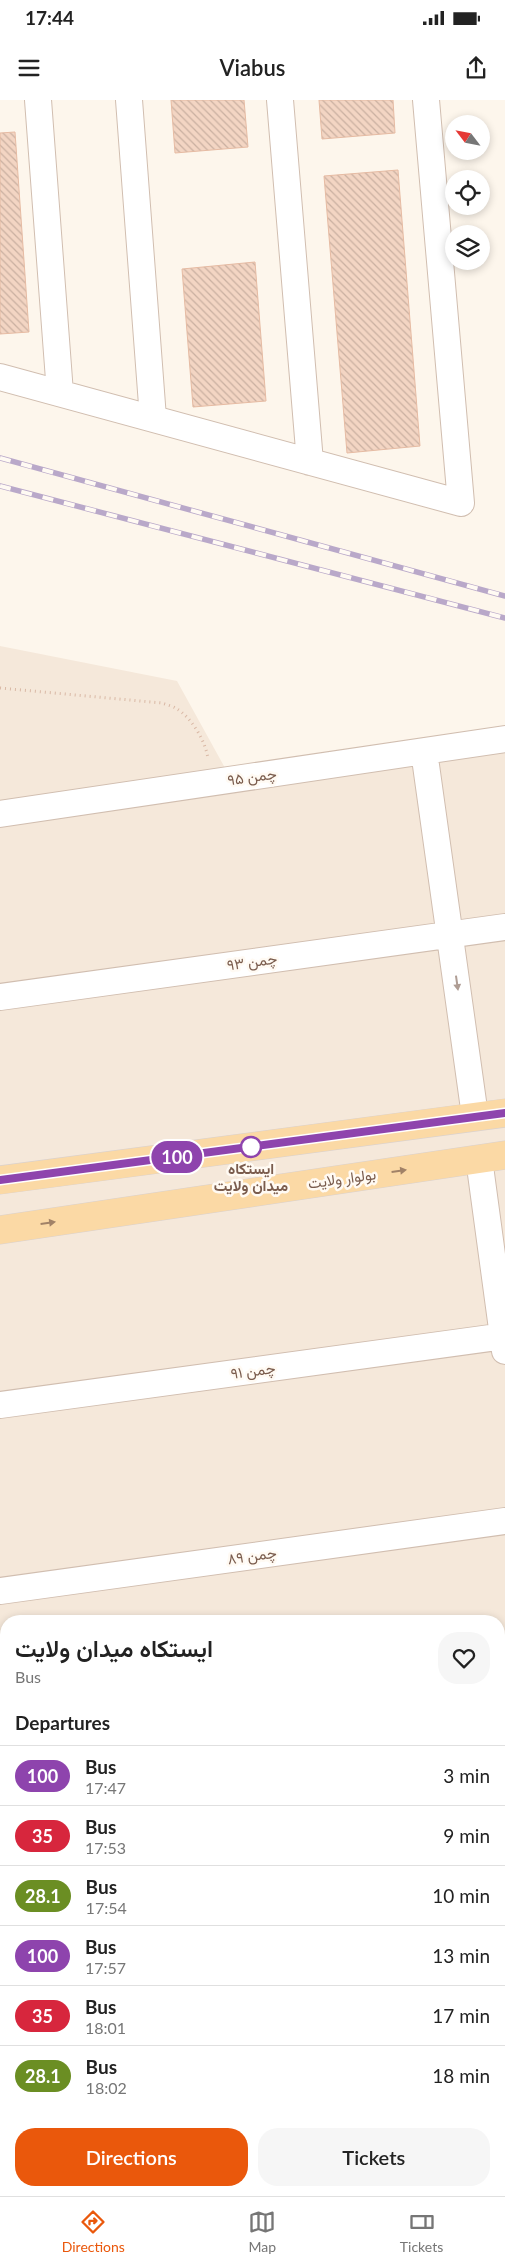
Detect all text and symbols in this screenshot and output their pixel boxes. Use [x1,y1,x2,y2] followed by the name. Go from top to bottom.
[25,6,74,29] text: 17:44
[15,54,43,82] icon: menu
[220,54,285,81] text: Viabus
[462,54,490,82] icon: share
[445,115,490,160] north arrow
[445,115,490,270] map controls
[445,170,490,215] button: locate
[445,225,490,270] button: layers
[226,764,278,790] street label: چمن ۹۵
[226,949,278,975] street label: چمن ۹۳
[453,975,461,991] one-way arrow
[240,1136,262,1158] marker: ایستکاه میدان ولایت
[148,1141,206,1173] line badge: 100
[161,1146,193,1168] text: 100
[214,1159,288,1195] place label: ایستکاه میدان ولایت
[307,1164,377,1193] street label: بولوار ولایت
[392,1166,408,1174] one-way arrow
[41,1218,57,1226] one-way arrow
[229,1358,277,1384] street label: چمن ۹۱
[226,1543,278,1569] street label: چمن ۸۹
[438,1632,490,1684] button: heart
[15,1633,213,1662] text: ایستکاه میدان ولایت
[15,1667,41,1686] text: Bus
[15,1711,110,1734] text: Departures
[85,1755,116,1778] text: Bus
[443,1764,490,1787] text: 3 min
[27,1765,58,1787] text: 100
[85,1778,126,1797] text: 17:47
[85,1815,116,1838] text: Bus
[443,1824,490,1847] text: 9 min
[32,1825,53,1847] text: 35
[85,1838,126,1857] text: 17:53
[86,1875,117,1898] text: Bus
[432,1884,490,1907] text: 10 min
[25,1885,61,1907] text: 28.1
[86,1898,127,1917] text: 17:54
[85,1935,116,1958] text: Bus
[432,1944,490,1967] text: 13 min
[27,1945,58,1967] text: 100
[85,1958,126,1977] text: 17:57
[85,1995,116,2018] text: Bus
[432,2004,490,2027] text: 17 min
[32,2005,53,2027] text: 35
[85,2018,126,2037] text: 18:01
[86,2055,117,2078] text: Bus
[432,2064,490,2087] text: 18 min
[25,2065,61,2087] text: 28.1
[86,2078,127,2097] text: 18:02
[15,2128,248,2186] button: Directions
[258,2128,490,2186] button: Tickets
[62,2208,125,2255] tab: Directions
[248,2208,276,2255] tab: Map
[400,2208,443,2255] tab: Tickets

